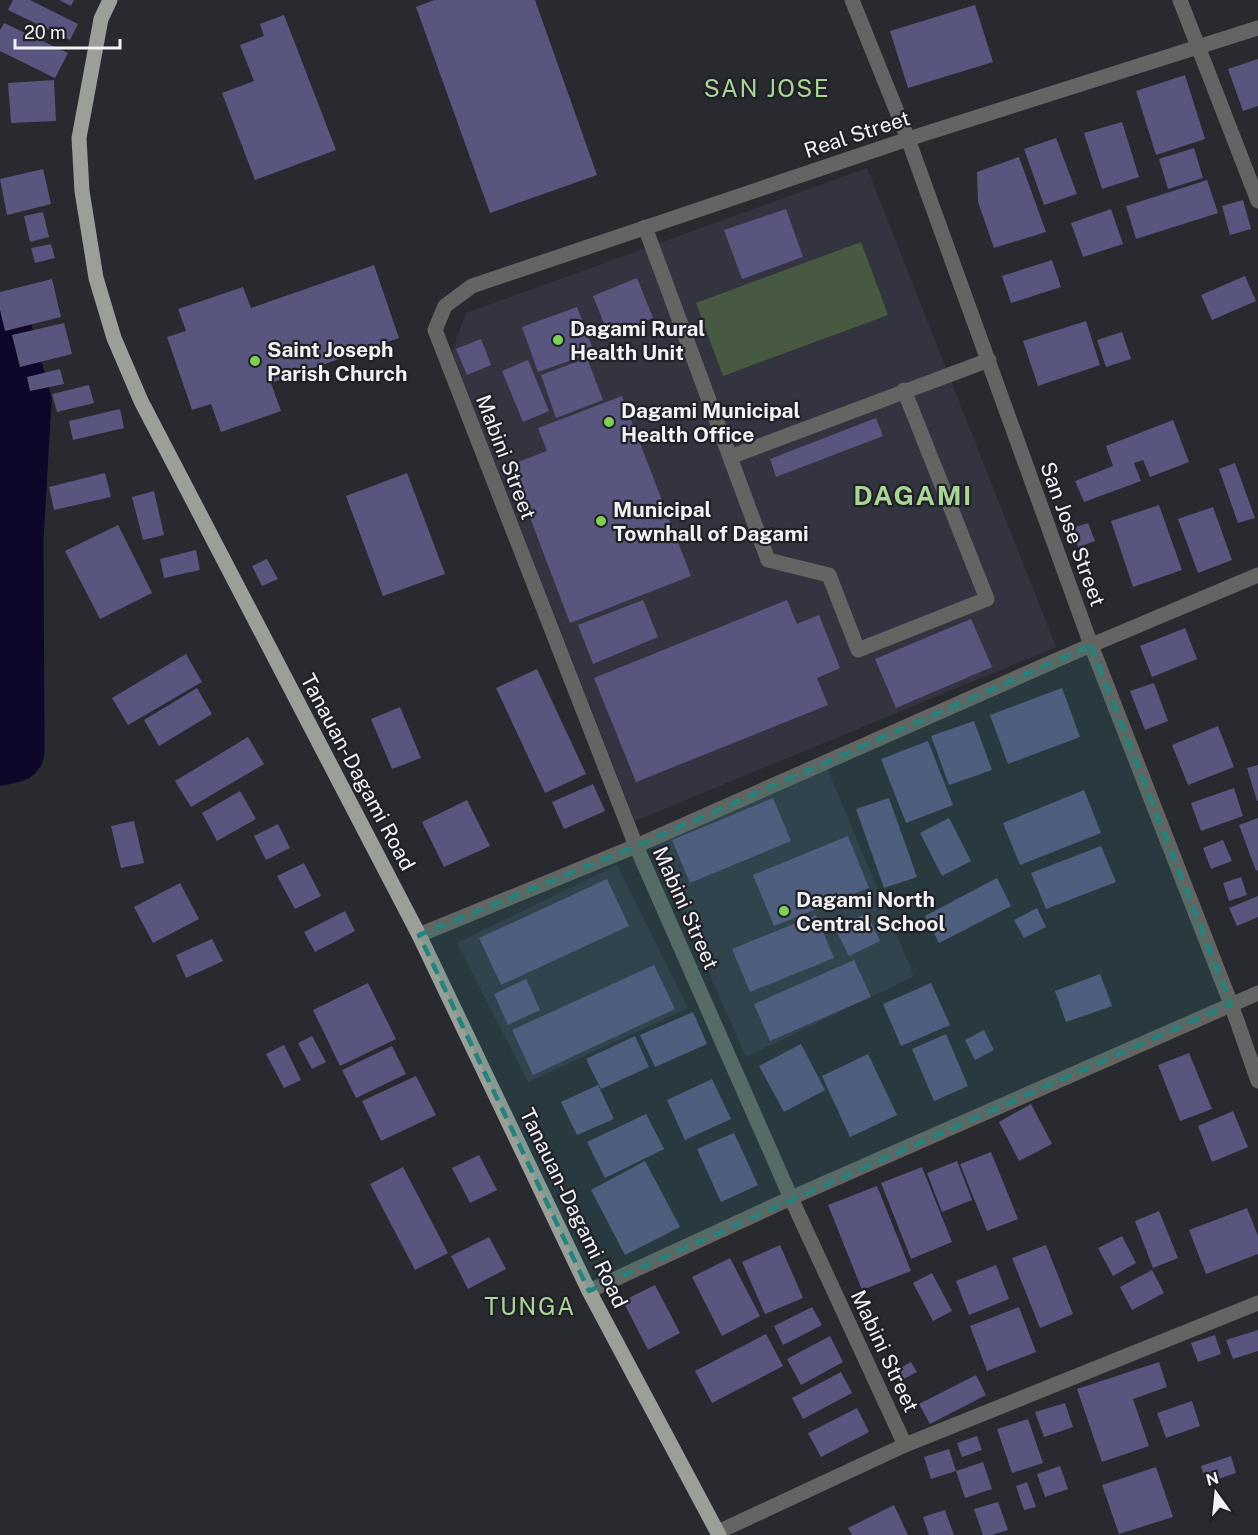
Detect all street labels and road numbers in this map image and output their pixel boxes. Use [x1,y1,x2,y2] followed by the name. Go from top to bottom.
[801,105,913,163] street label: Real Street
[471,391,541,523] street label: Mabini Street
[1035,458,1111,610] street label: San Jose Street
[296,669,420,875] street label: Tanauan-Dagami Road
[648,843,724,973] street label: Mabini Street
[515,1104,633,1312] street label: Tanauan-Dagami Road
[846,1286,924,1416] street label: Mabini Street

